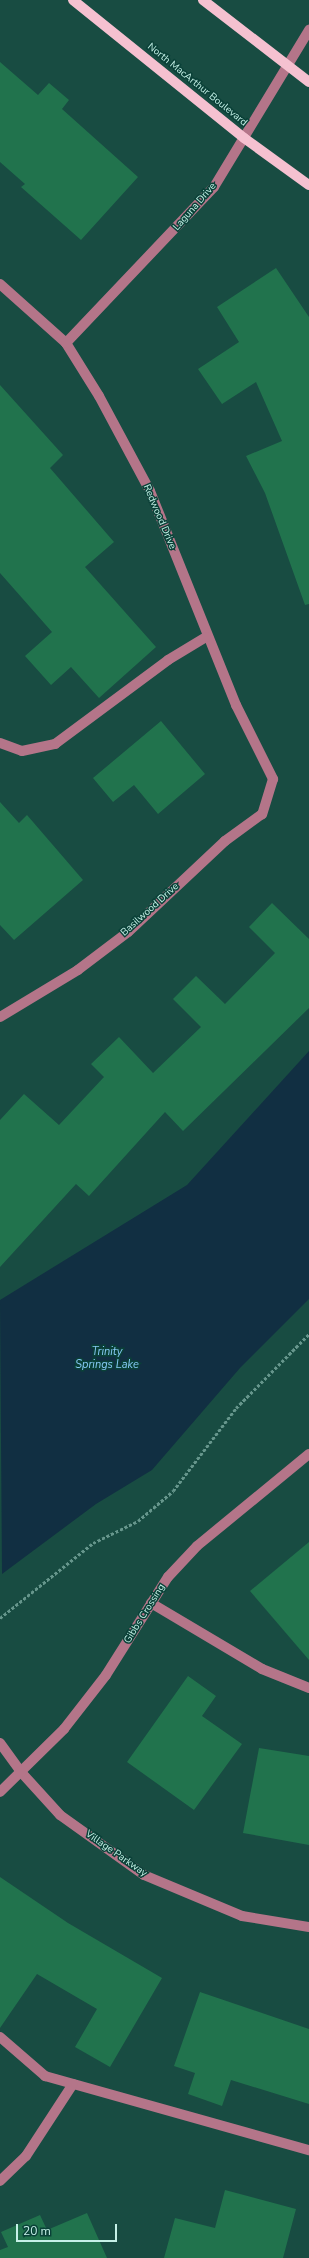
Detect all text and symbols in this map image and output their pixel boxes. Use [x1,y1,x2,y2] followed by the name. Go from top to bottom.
[145,41,249,129] street label: North MacArthur Boulevard
[171,181,219,233] street label: Laguna Drive
[140,483,178,551] street label: Redwood Drive
[119,881,181,939] street label: Basilwood Drive
[75,1346,139,1372] water label: Trinity Springs Lake
[122,1582,168,1646] street label: Gibbs Crossing
[83,1828,149,1880] street label: Village Parkway
[18,2216,119,2242] scale bar
[23,2223,51,2239] text: 20 m

